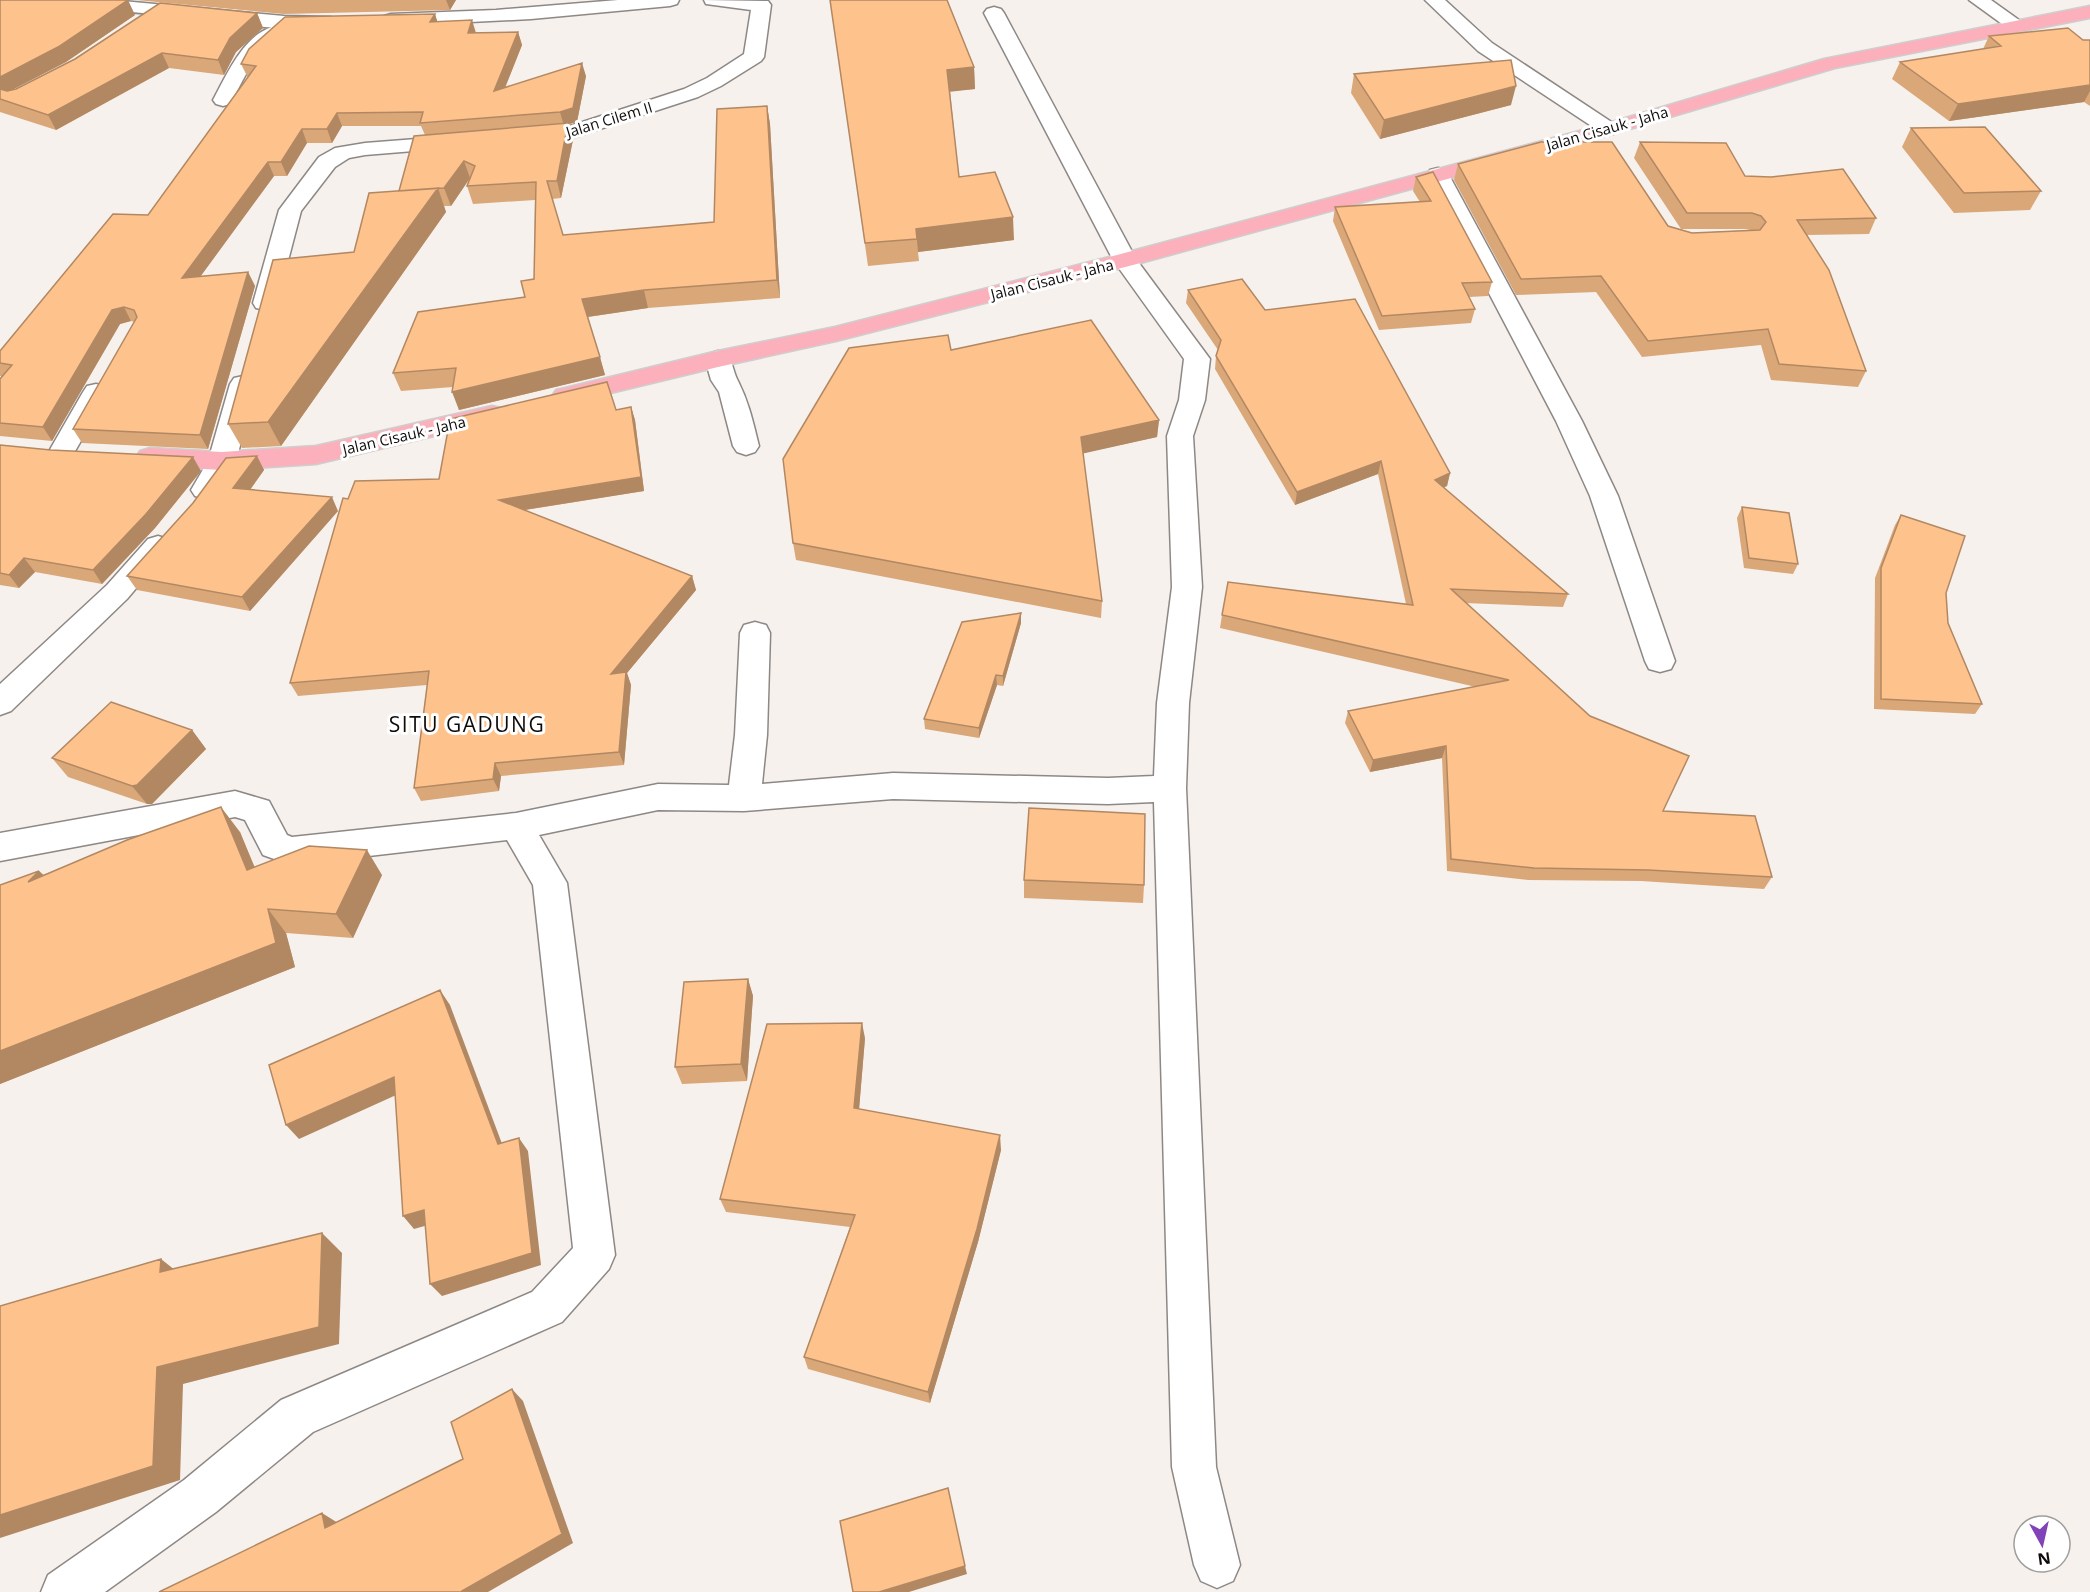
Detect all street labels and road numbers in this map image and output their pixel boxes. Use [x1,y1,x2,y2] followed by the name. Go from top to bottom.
[562,96,655,142] street label: Jalan Cilem II
[1542,101,1670,156] street label: Jalan Cisauk - Jaha
[987,254,1116,304] street label: Jalan Cisauk - Jaha
[338,411,468,459] street label: Jalan Cisauk - Jaha

